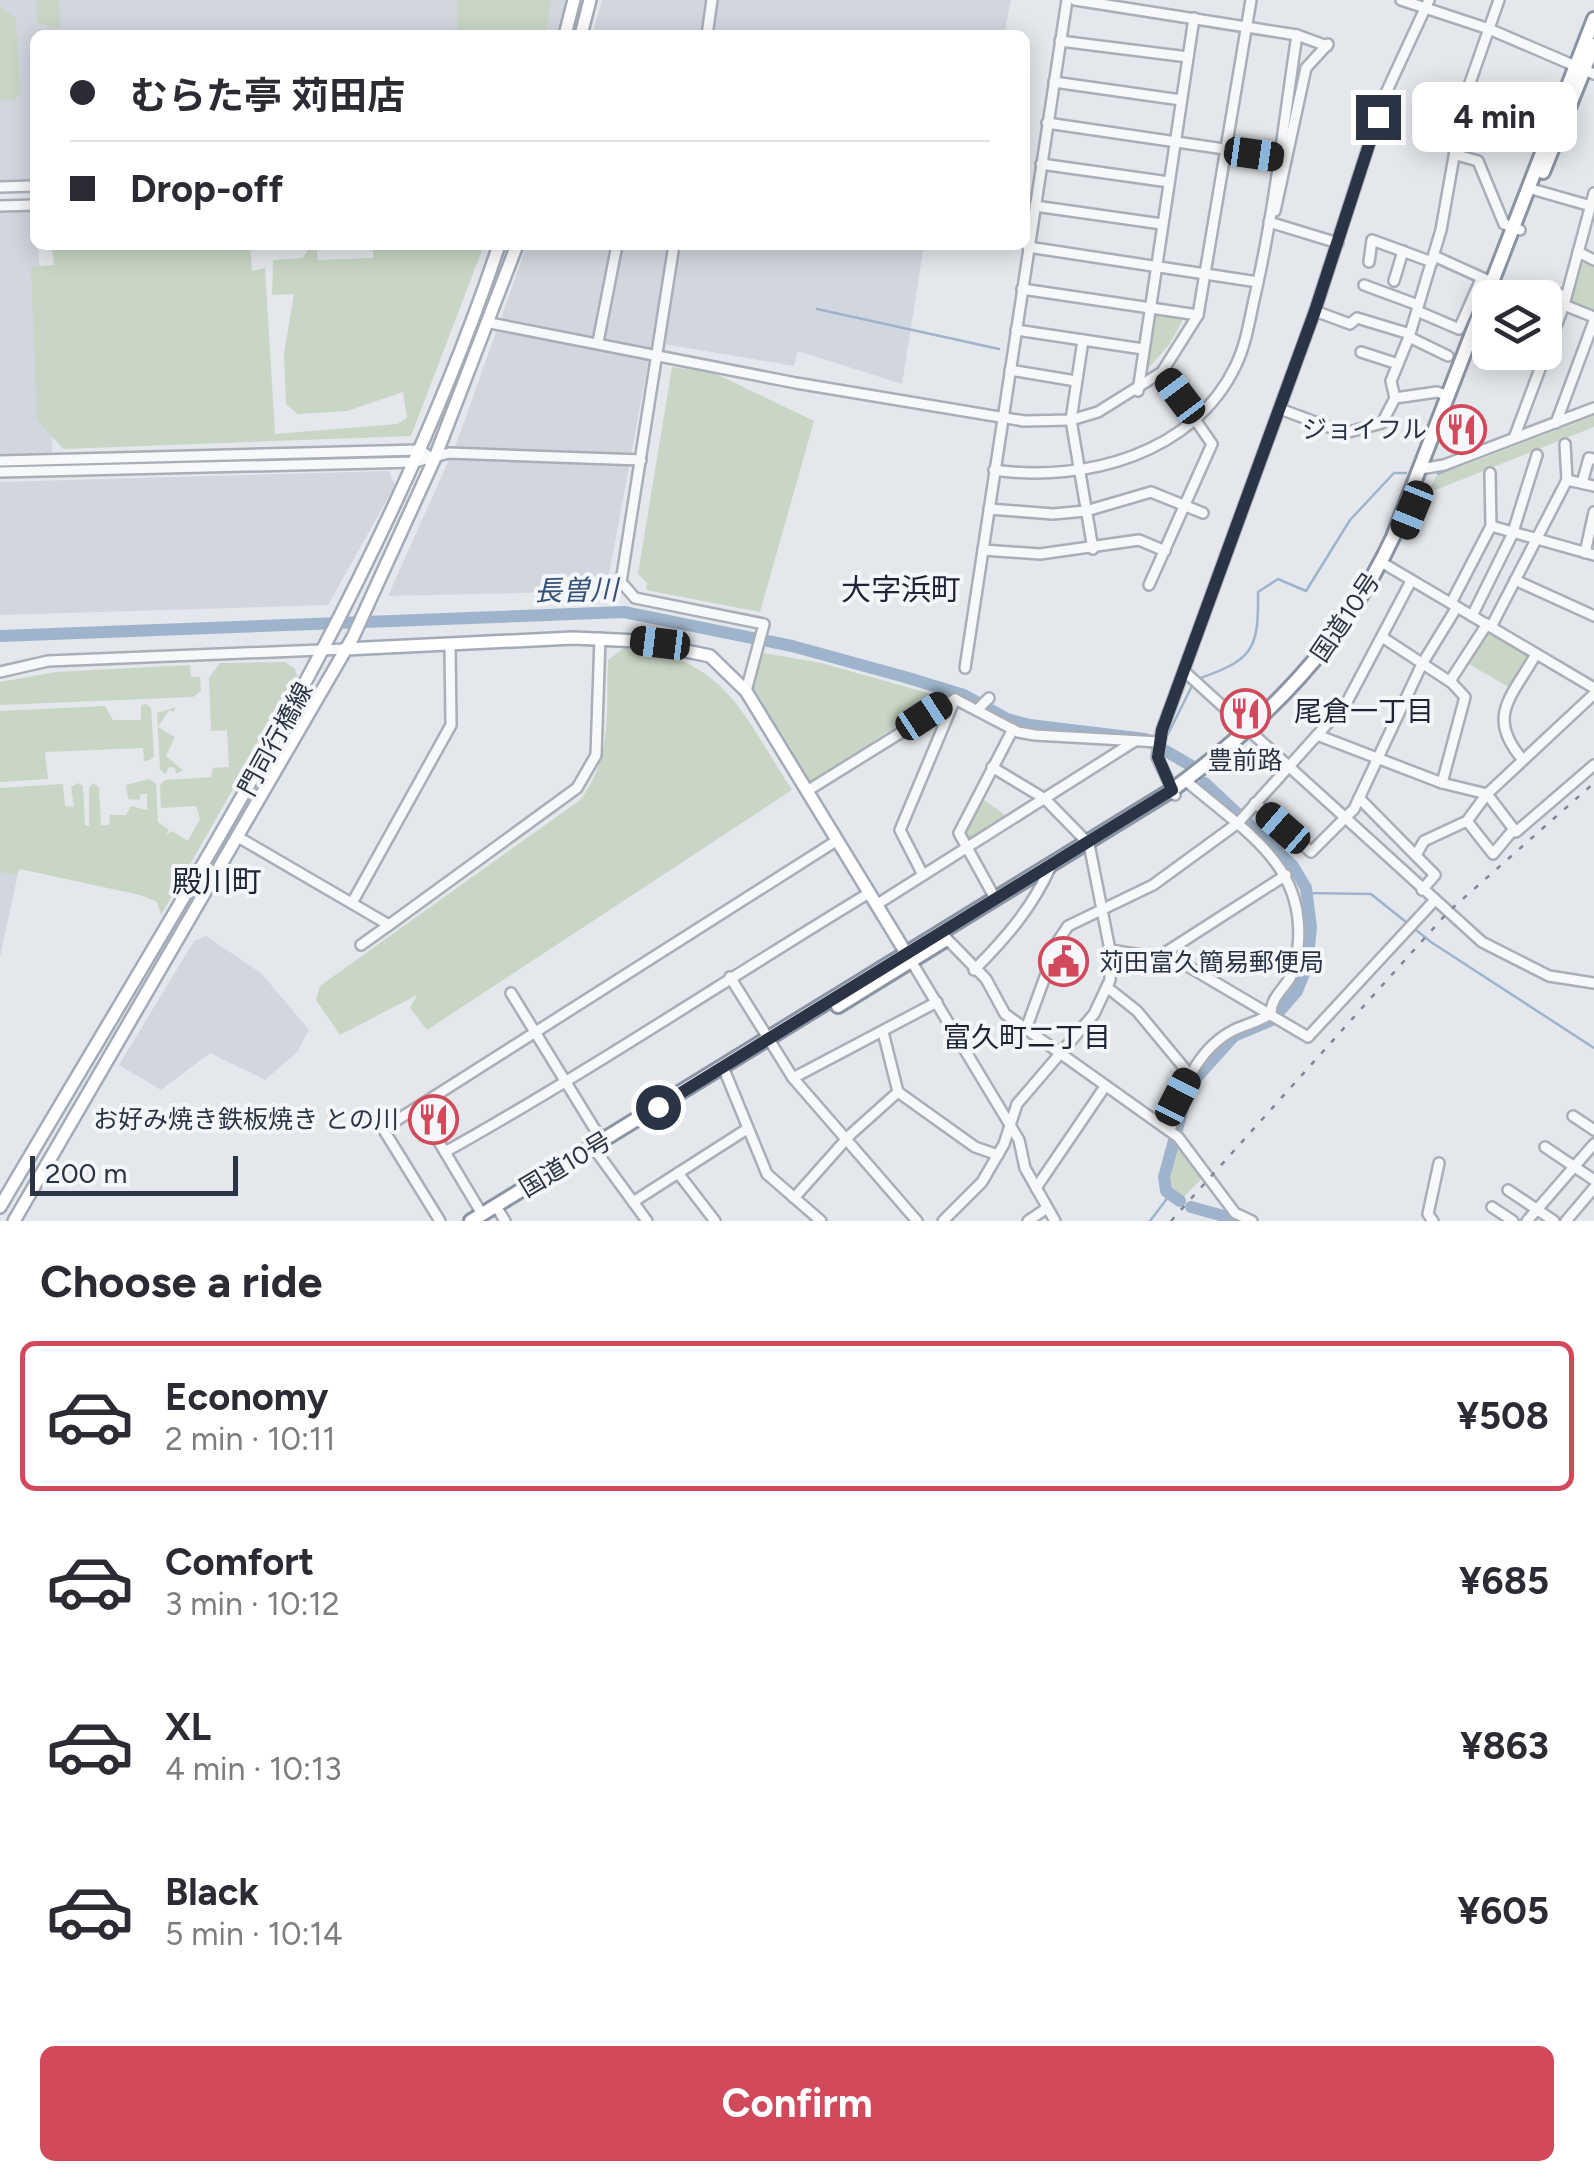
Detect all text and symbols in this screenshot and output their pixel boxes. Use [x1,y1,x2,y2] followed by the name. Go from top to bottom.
[130,73,405,119] text: むらた亭 苅田店
[1413,82,1578,152] callout: 4 min
[1356,95,1401,140] route end
[1453,98,1536,136] text: 4 min
[1222,135,1286,173] car
[130,166,283,212] text: Drop-off
[1472,280,1562,370] map controls
[1472,280,1562,370] button: layers
[1150,363,1210,429] car
[1436,403,1488,455] restaurant icon: ジョイフル
[1302,414,1427,444] place label: ジョイフル
[1387,477,1437,543] car
[1304,567,1386,667] street label: 国道10号
[841,571,961,608] district label: 大字浜町
[534,572,621,608] water label: 長曽川
[628,624,692,662] car
[232,677,318,801] street label: 門司行橋線
[891,687,957,745] car
[1219,688,1271,740] restaurant icon: 豊前路
[1294,694,1434,728] district label: 尾倉一丁目
[1207,745,1283,775] place label: 豊前路
[1251,797,1315,859] car
[172,863,262,900] district label: 殿川町
[1038,936,1090,988] public building icon: 苅田富久簡易郵便局
[1099,947,1324,977] place label: 苅田富久簡易郵便局
[943,1020,1111,1054] district label: 富久町二丁目
[1151,1063,1205,1131] car
[636,1085,681,1130] route start
[408,1093,460,1145] restaurant icon: お好み焼き鉄板焼き との川
[93,1104,399,1134] place label: お好み焼き鉄板焼き との川
[514,1125,616,1203] street label: 国道10号
[30,1151,238,1196] scale bar
[45,1156,127,1190] text: 200 m
[40,1254,322,1308] text: Choose a ride
[45,1371,135,1461] icon: car
[165,1374,328,1420] text: Economy
[1456,1393,1549,1439] text: ¥508
[165,1420,336,1458] text: 2 min · 10:11
[45,1536,135,1626] icon: car
[165,1539,314,1585] text: Comfort
[1459,1558,1549,1604] text: ¥685
[165,1585,340,1623] text: 3 min · 10:12
[45,1701,135,1791] icon: car
[165,1704,211,1750] text: XL
[1460,1723,1549,1769] text: ¥863
[165,1750,342,1788] text: 4 min · 10:13
[45,1866,135,1956] icon: car
[165,1869,259,1915] text: Black
[1458,1888,1549,1934] text: ¥605
[165,1915,343,1953] text: 5 min · 10:14
[40,2046,1554,2161] button: Confirm

